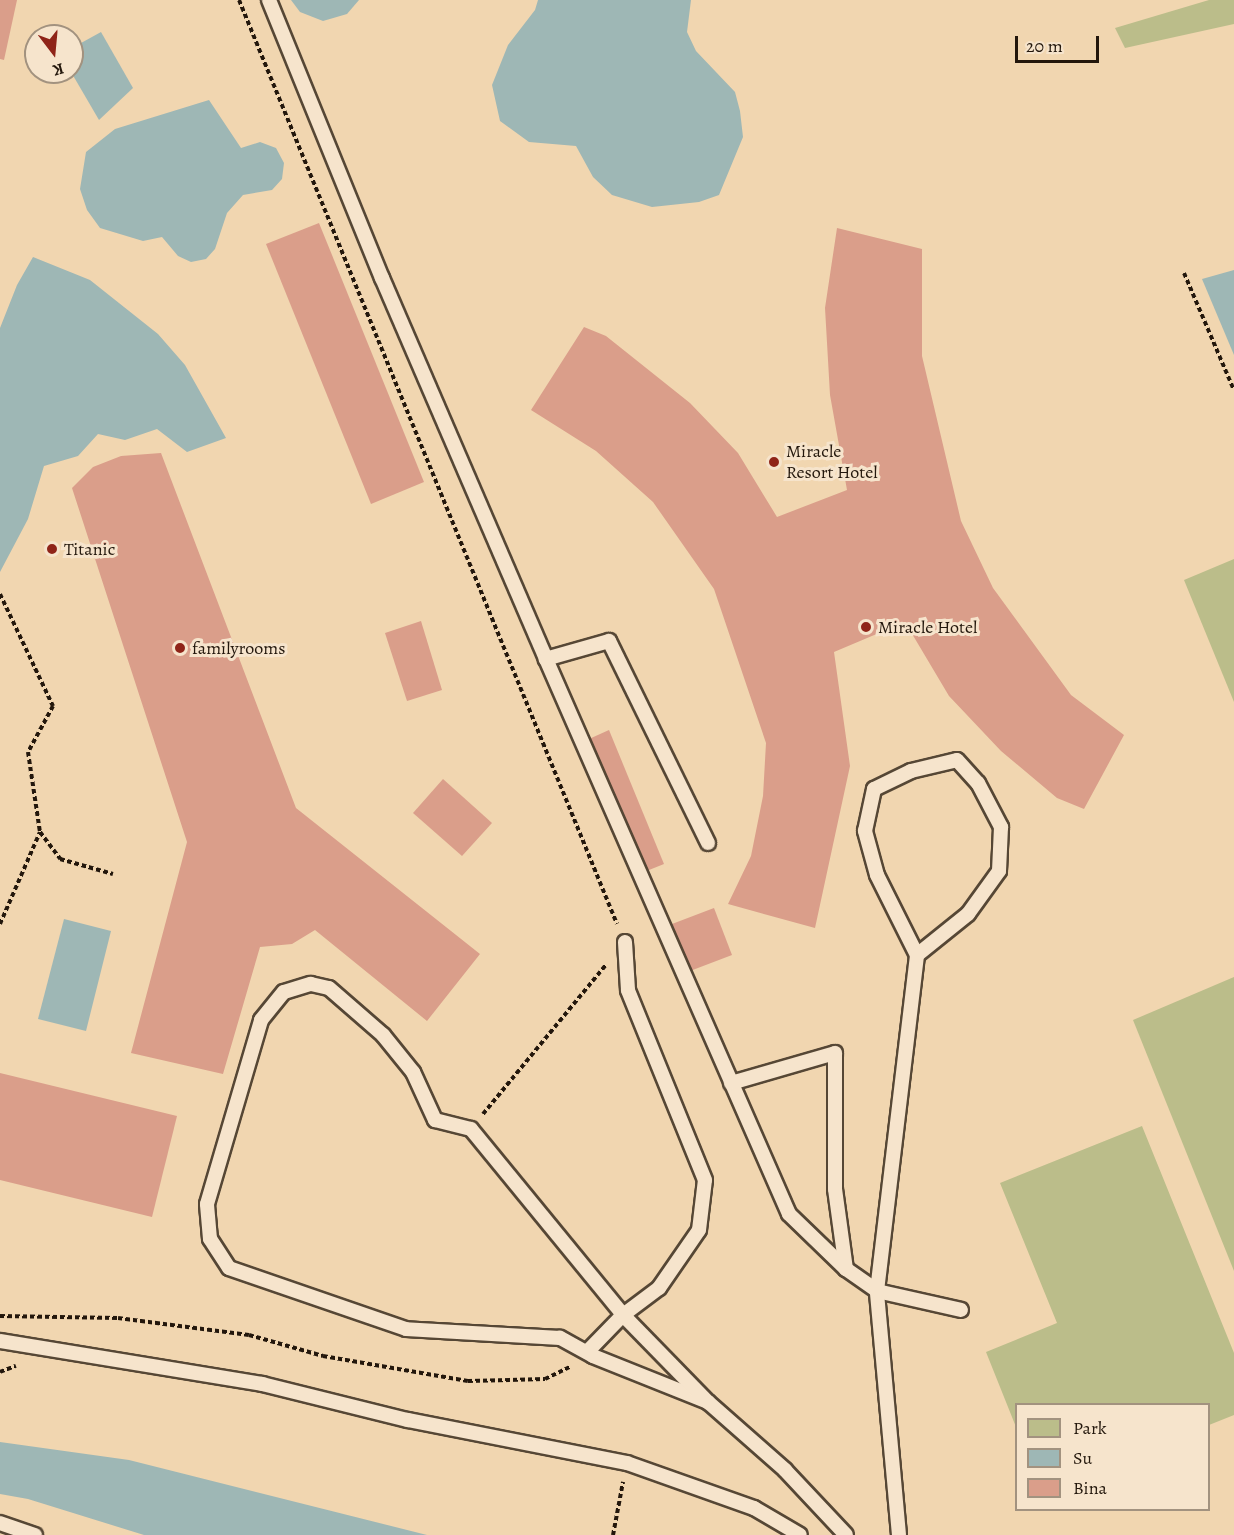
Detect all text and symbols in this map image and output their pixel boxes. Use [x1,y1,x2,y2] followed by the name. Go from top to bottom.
[24,24,84,84] north arrow
[1018,24,1102,62] scale bar
[1026,34,1063,58] text: 20 m
[50,57,67,81] text: K
[786,441,878,484] place label: Miracle Resort Hotel
[767,455,781,469] marker: Miracle Resort Hotel
[64,538,115,560] place label: Titanic
[45,542,59,556] marker: Titanic
[878,616,977,638] place label: Miracle Hotel
[859,620,873,634] marker: Miracle Hotel
[192,637,285,659] place label: familyrooms
[173,641,187,655] marker: familyrooms
[1015,1403,1210,1511] legend
[1073,1416,1107,1440] text: Park
[1073,1446,1092,1470] text: Su
[1073,1476,1107,1500] text: Bina

